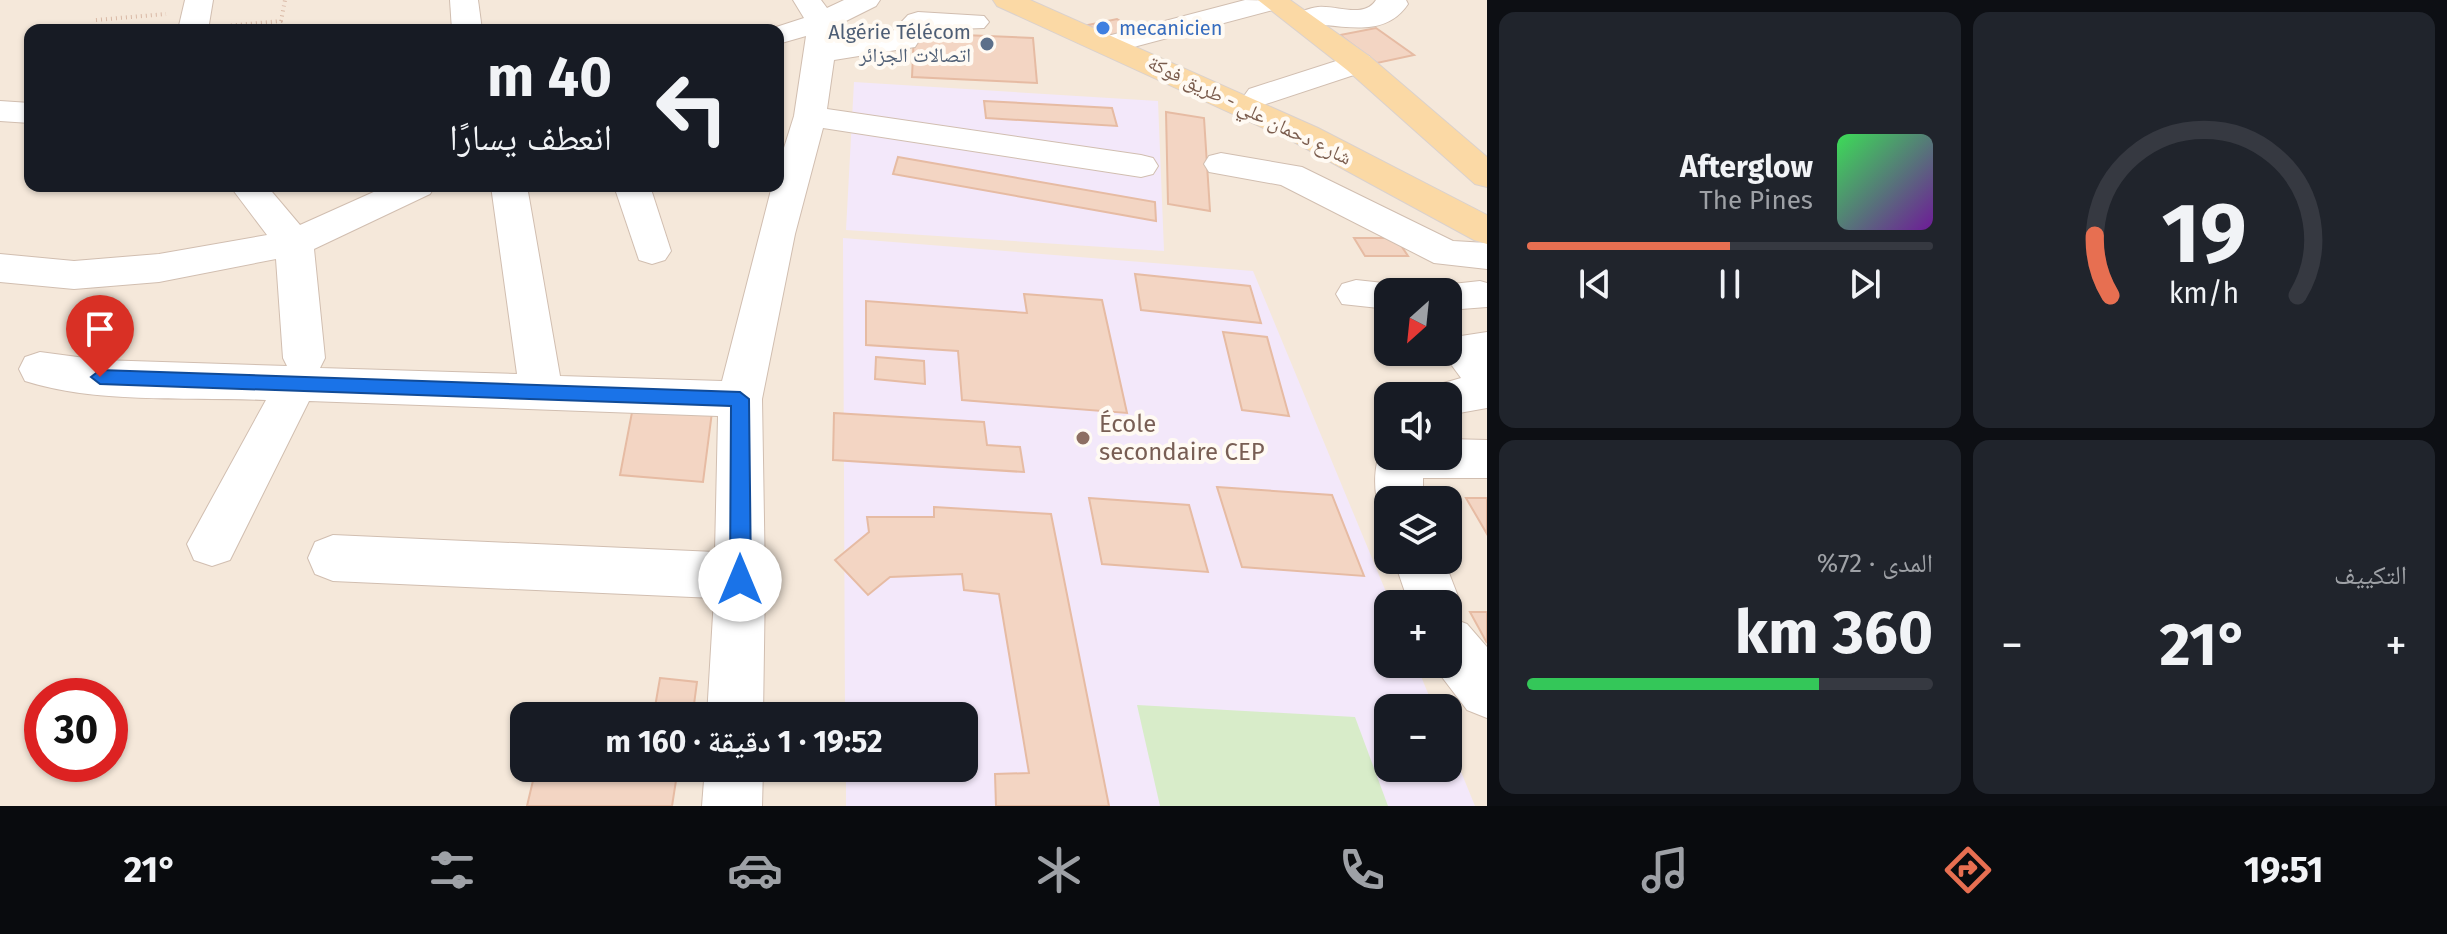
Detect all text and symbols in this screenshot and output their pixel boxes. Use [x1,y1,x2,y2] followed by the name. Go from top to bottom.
[1119,16,1222,40] place label: mecanicien
[1094,19,1112,37] marker: mecanicien
[828,20,971,67] place label: Algérie Télécom اتصالات الجزائر
[978,35,996,53] marker: Algérie Télécom اتصالات الجزائر
[487,44,612,111] text: 40 m
[1143,50,1356,173] street label: شارع دحمان علي - طريق فوكة
[640,56,744,160] icon: left
[449,116,612,160] text: انعطف يسارًا
[1680,149,1813,185] text: Afterglow
[2161,184,2247,284] text: 19
[1699,185,1813,216] text: The Pines
[1573,262,1617,306] icon: previous
[1708,262,1752,306] icon: pause
[1843,262,1887,306] icon: next
[2169,276,2239,311] text: km/h
[1374,278,1462,366] north arrow
[1374,278,1462,782] map controls
[66,295,134,377] pin
[78,307,122,351] icon: arrive
[1374,382,1462,470] button: sound
[1099,409,1265,466] place label: École secondaire CEP
[1074,429,1092,447] marker: École secondaire CEP
[1374,486,1462,574] button: layers
[698,538,782,622] position arrow
[1817,548,1933,579] text: المدى · 72%
[2334,560,2407,591] text: التكييف
[1374,590,1462,678] button: +
[1735,597,1933,669] text: 360 km
[2160,609,2248,681] text: 21°
[2001,619,2023,672] text: −
[2385,619,2407,672] text: +
[24,678,128,782] speed limit sign: 30
[1374,694,1462,782] button: −
[605,724,883,760] text: 19:52 · 1 دقيقة · 160 m
[424,842,480,898] icon: filters
[727,842,783,898] icon: car
[1031,842,1087,898] icon: climate
[1334,842,1390,898] icon: phone
[1637,842,1693,898] icon: music
[1940,842,1996,898] icon: directions
[124,848,177,892] text: 21°
[2244,848,2323,892] text: 19:51

